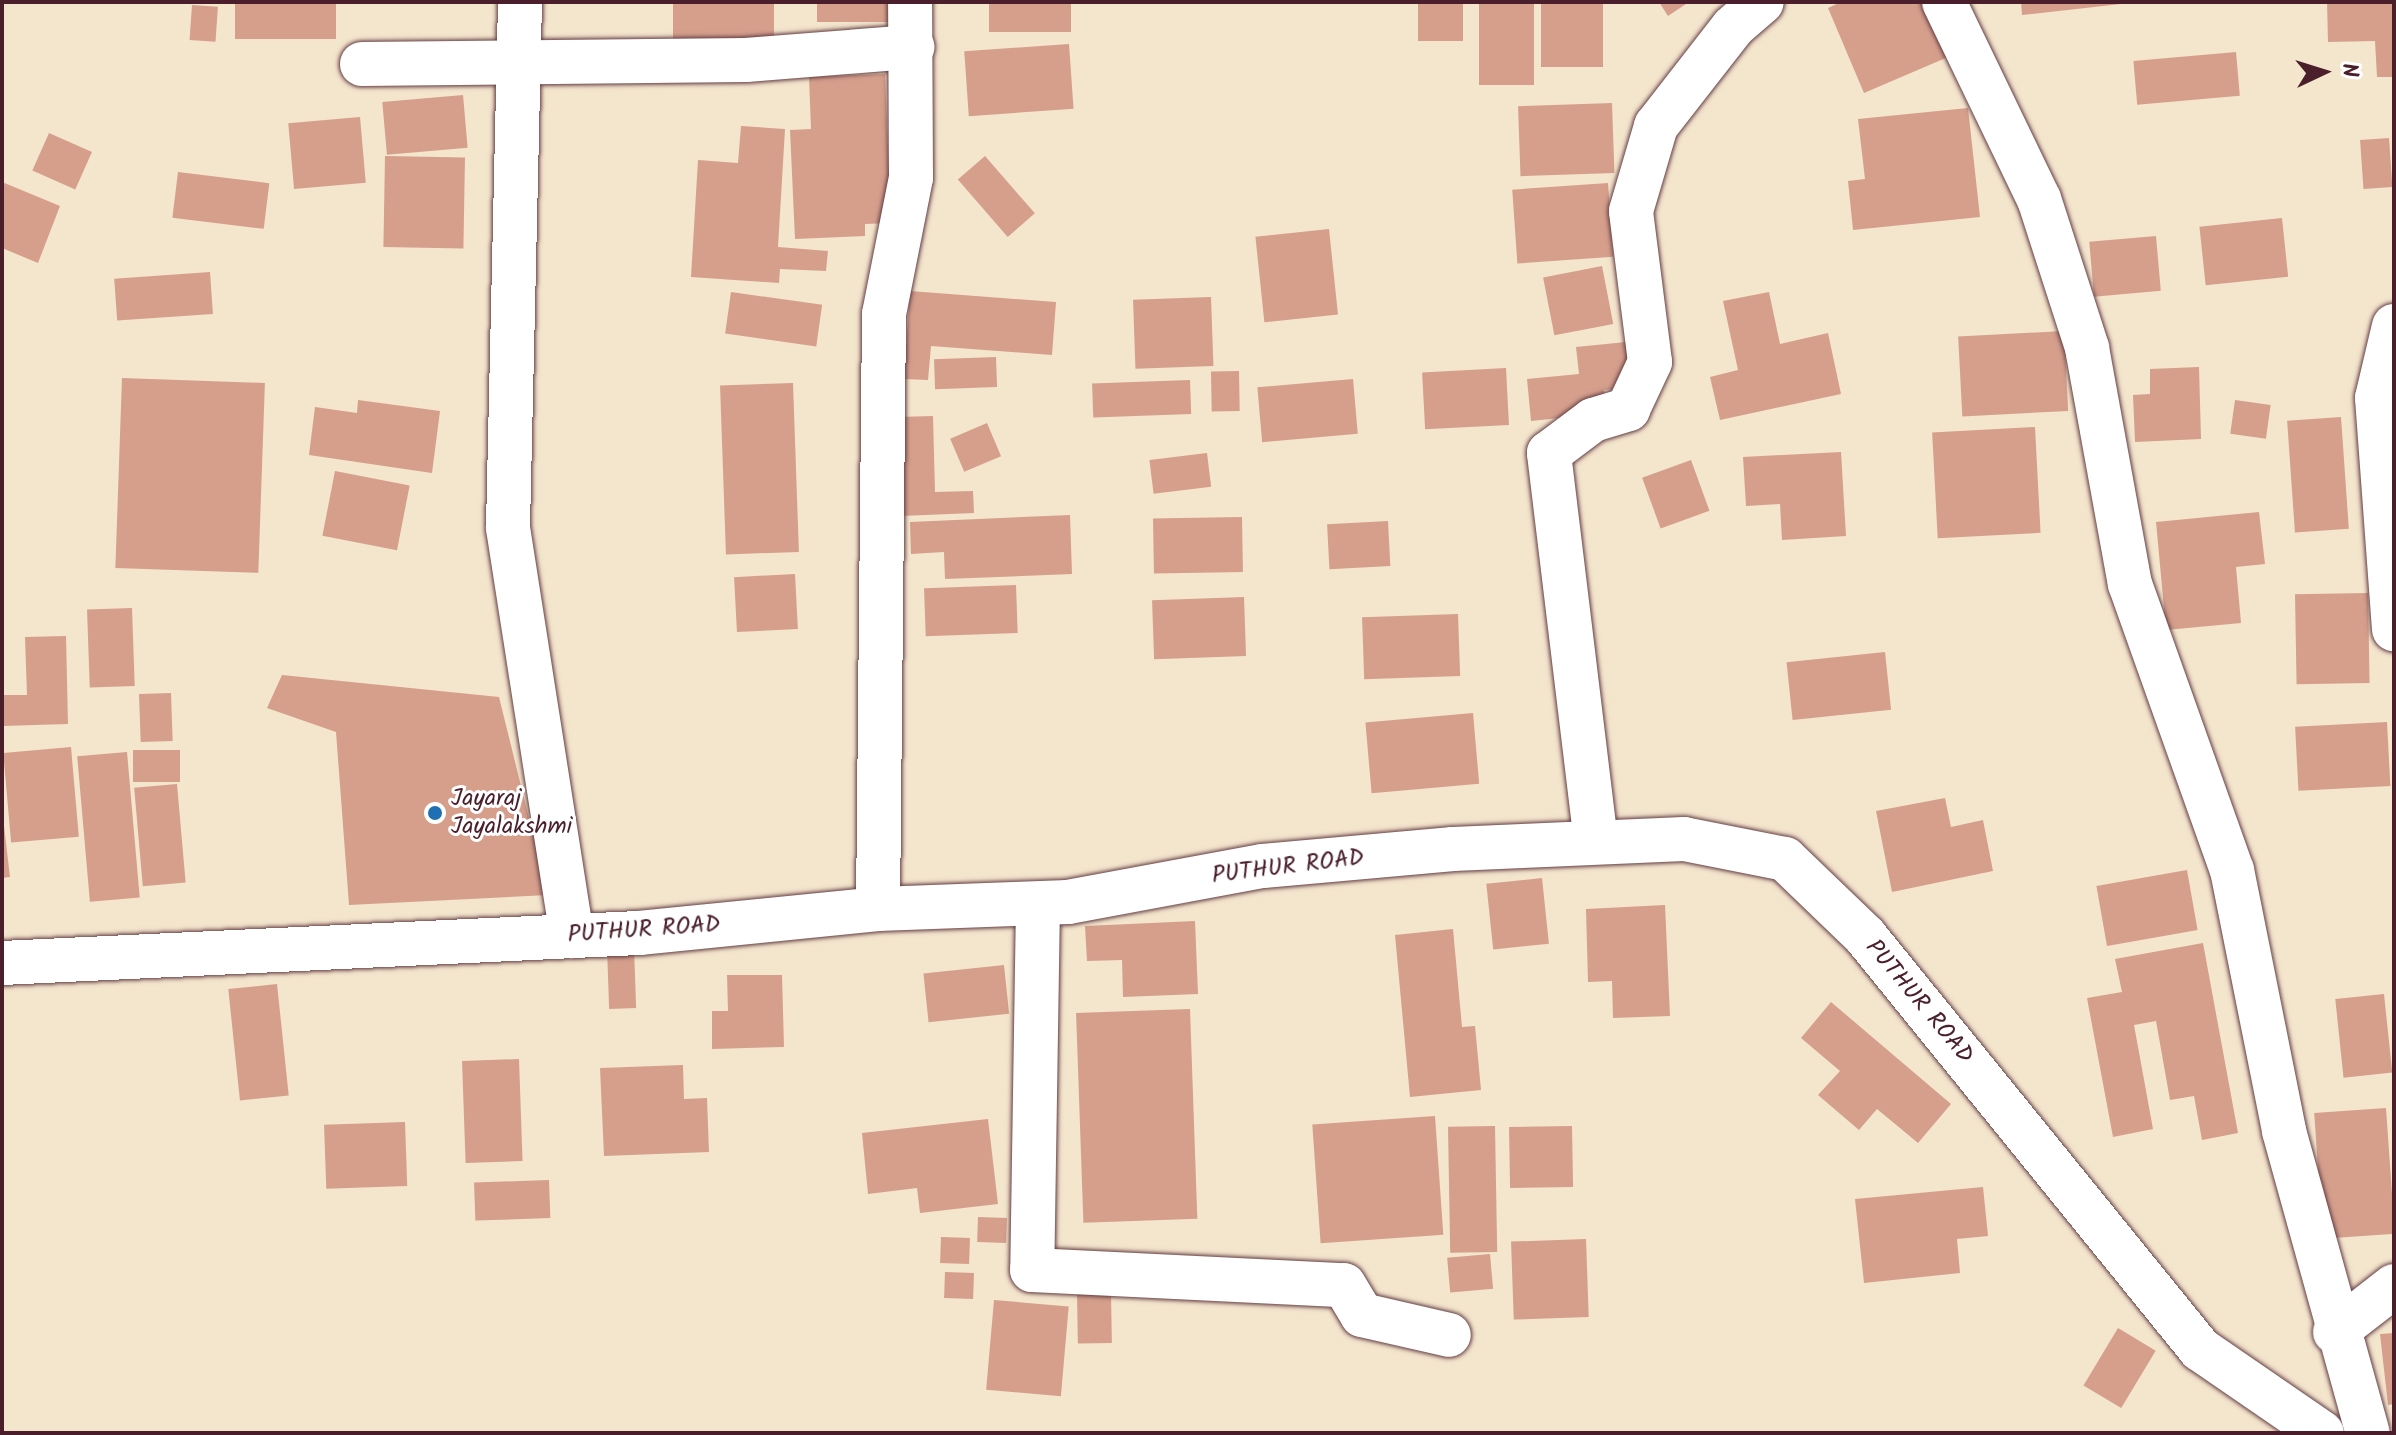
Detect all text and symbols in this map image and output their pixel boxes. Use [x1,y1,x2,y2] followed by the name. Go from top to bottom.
[2284,32,2364,112] north arrow
[2330,62,2366,78] text: N
[451,785,572,841] place label: Jayaraj Jayalakshmi
[426,804,444,822] marker: Jayaraj Jayalakshmi
[1210,843,1366,891] street label: PUTHUR ROAD
[567,910,721,950] street label: PUTHUR ROAD
[1859,934,1979,1070] street label: PUTHUR ROAD

